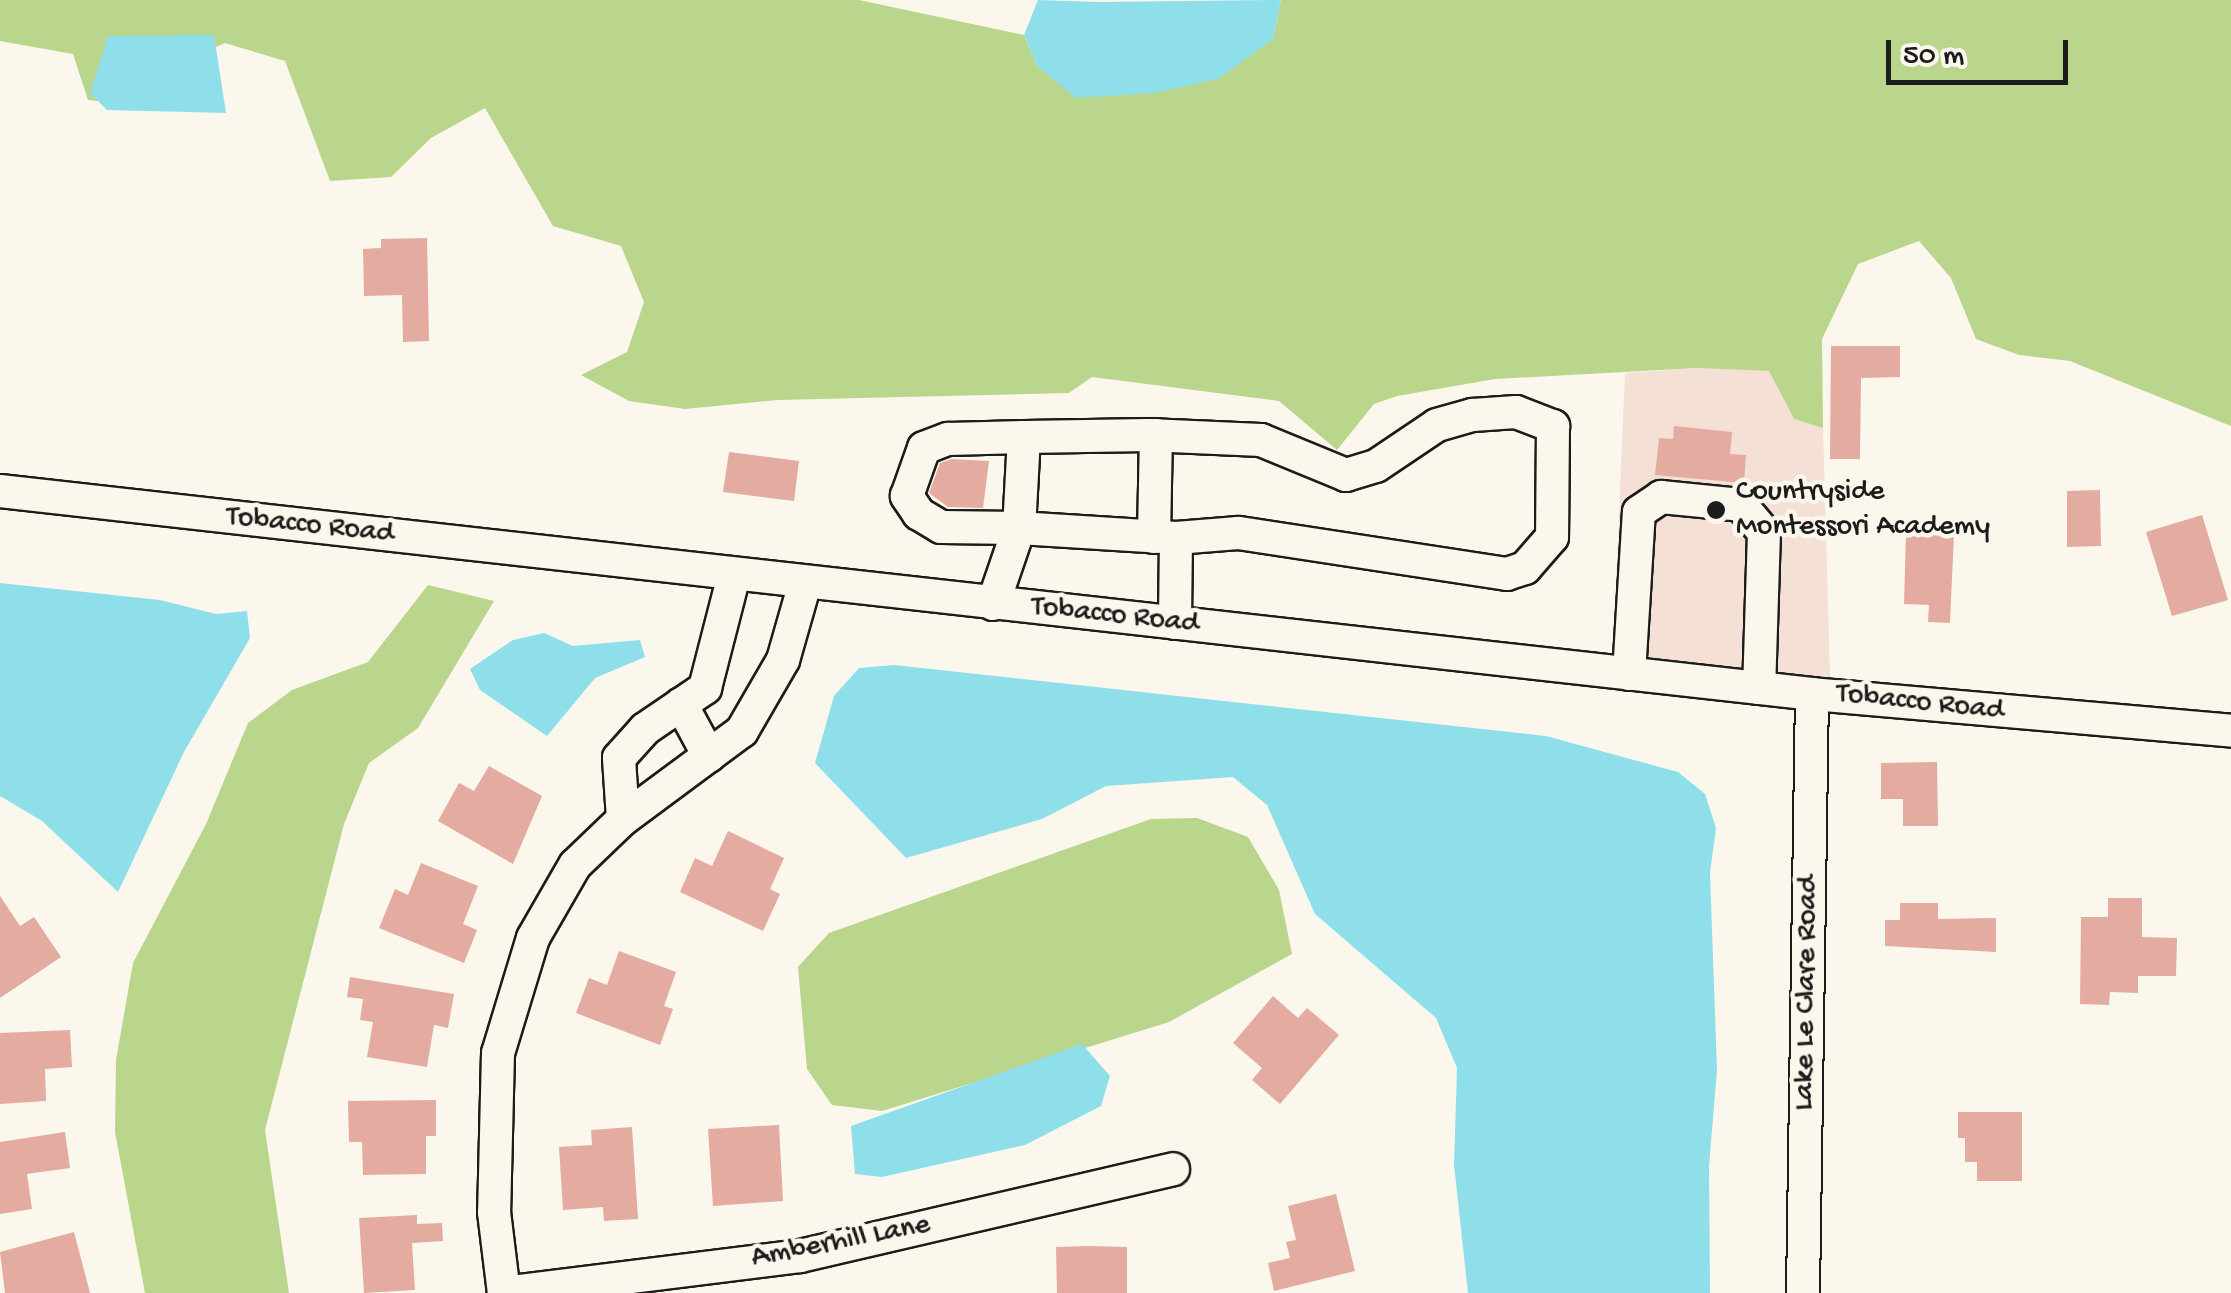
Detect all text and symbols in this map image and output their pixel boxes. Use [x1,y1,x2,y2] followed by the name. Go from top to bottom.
[1891,20,2074,82] scale bar
[1903,40,1964,75] text: 50 m
[1736,475,1990,546] place label: Countryside Montessori Academy
[1705,499,1727,521] marker: Countryside Montessori Academy
[224,500,396,554] street label: Tobacco Road
[1029,590,1201,644] street label: Tobacco Road
[1834,677,2006,731] street label: Tobacco Road
[1788,875,1828,1111] street label: Lake Le Clare Road
[749,1208,933,1278] street label: Amberhill Lane

